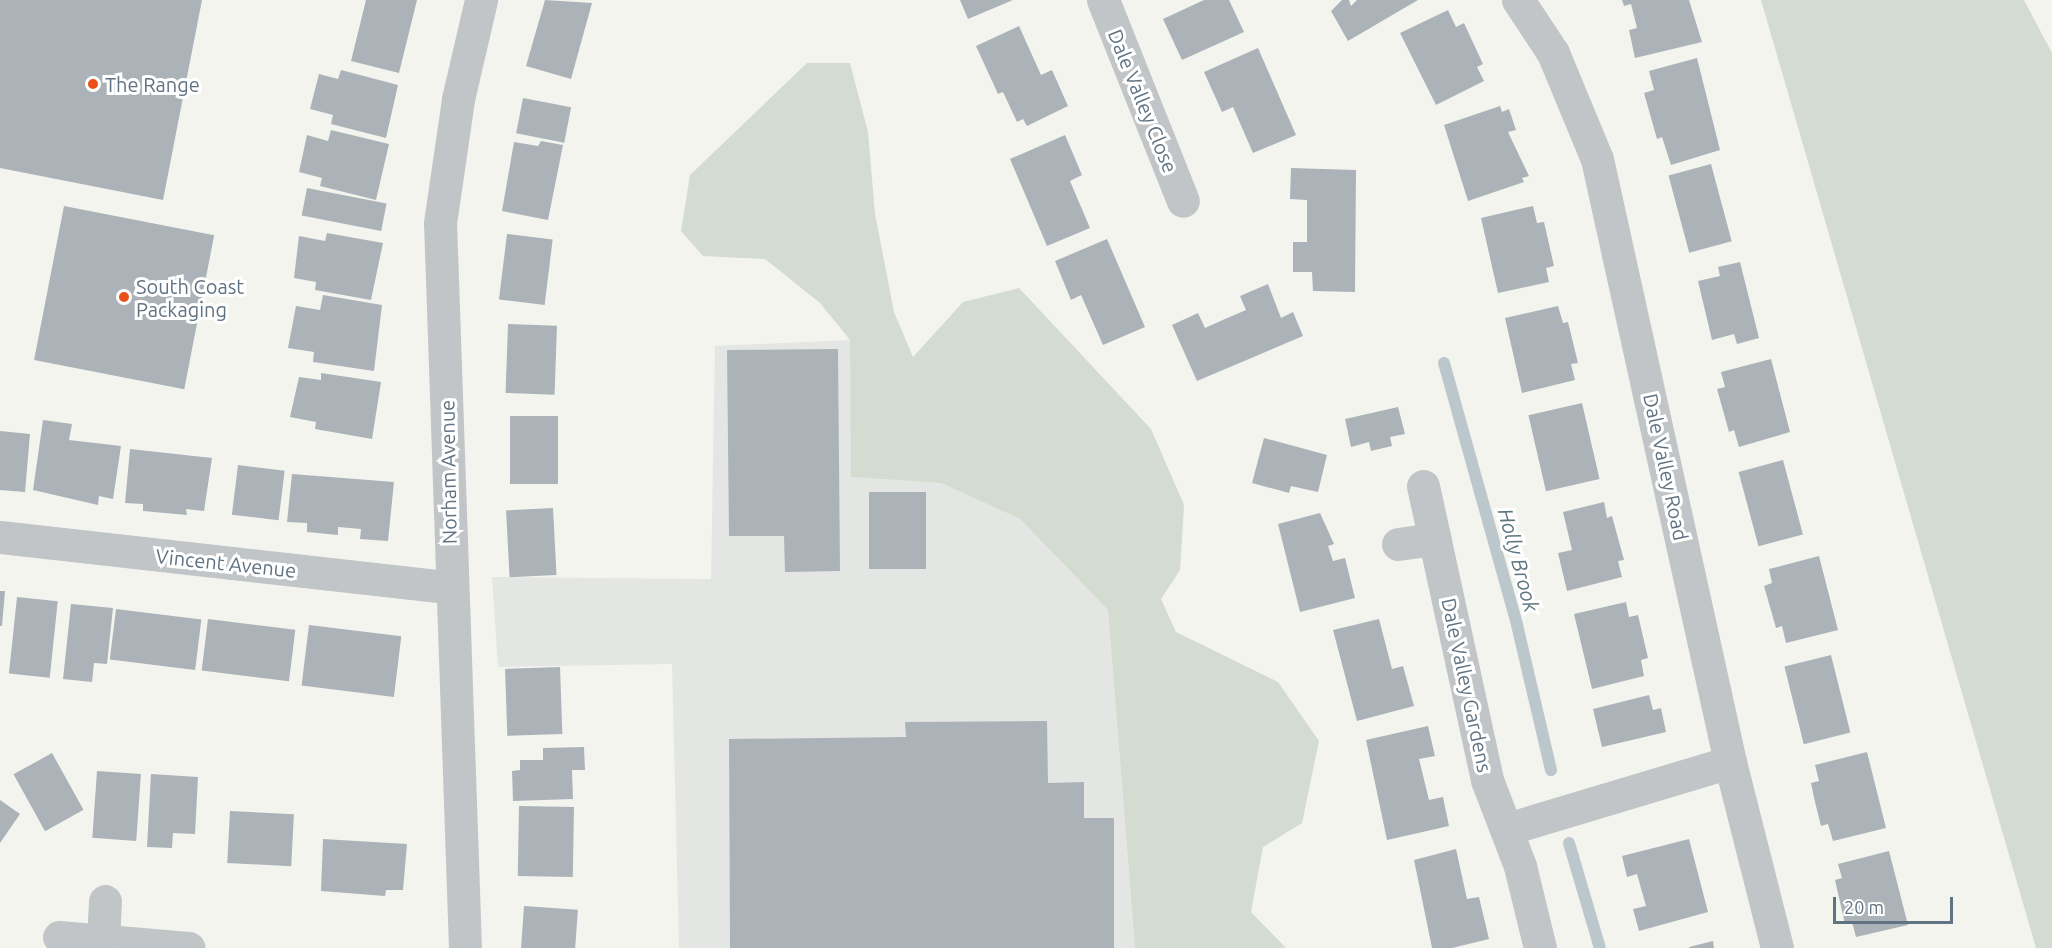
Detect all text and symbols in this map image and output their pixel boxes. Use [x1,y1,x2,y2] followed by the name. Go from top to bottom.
[1103,26,1183,176] street label: Dale Valley Close
[105,72,200,96] place label: The Range
[86,77,100,91] marker: The Range
[136,274,244,321] place label: South Coast Packaging
[117,290,131,304] marker: South Coast Packaging
[1639,391,1693,543] street label: Dale Valley Road
[435,400,461,544] street label: Norham Avenue
[1493,505,1545,615] water label: Holly Brook
[155,544,297,582] street label: Vincent Avenue
[1437,596,1497,774] street label: Dale Valley Gardens
[1836,885,1956,923] scale bar
[1844,897,1884,917] text: 20 m

